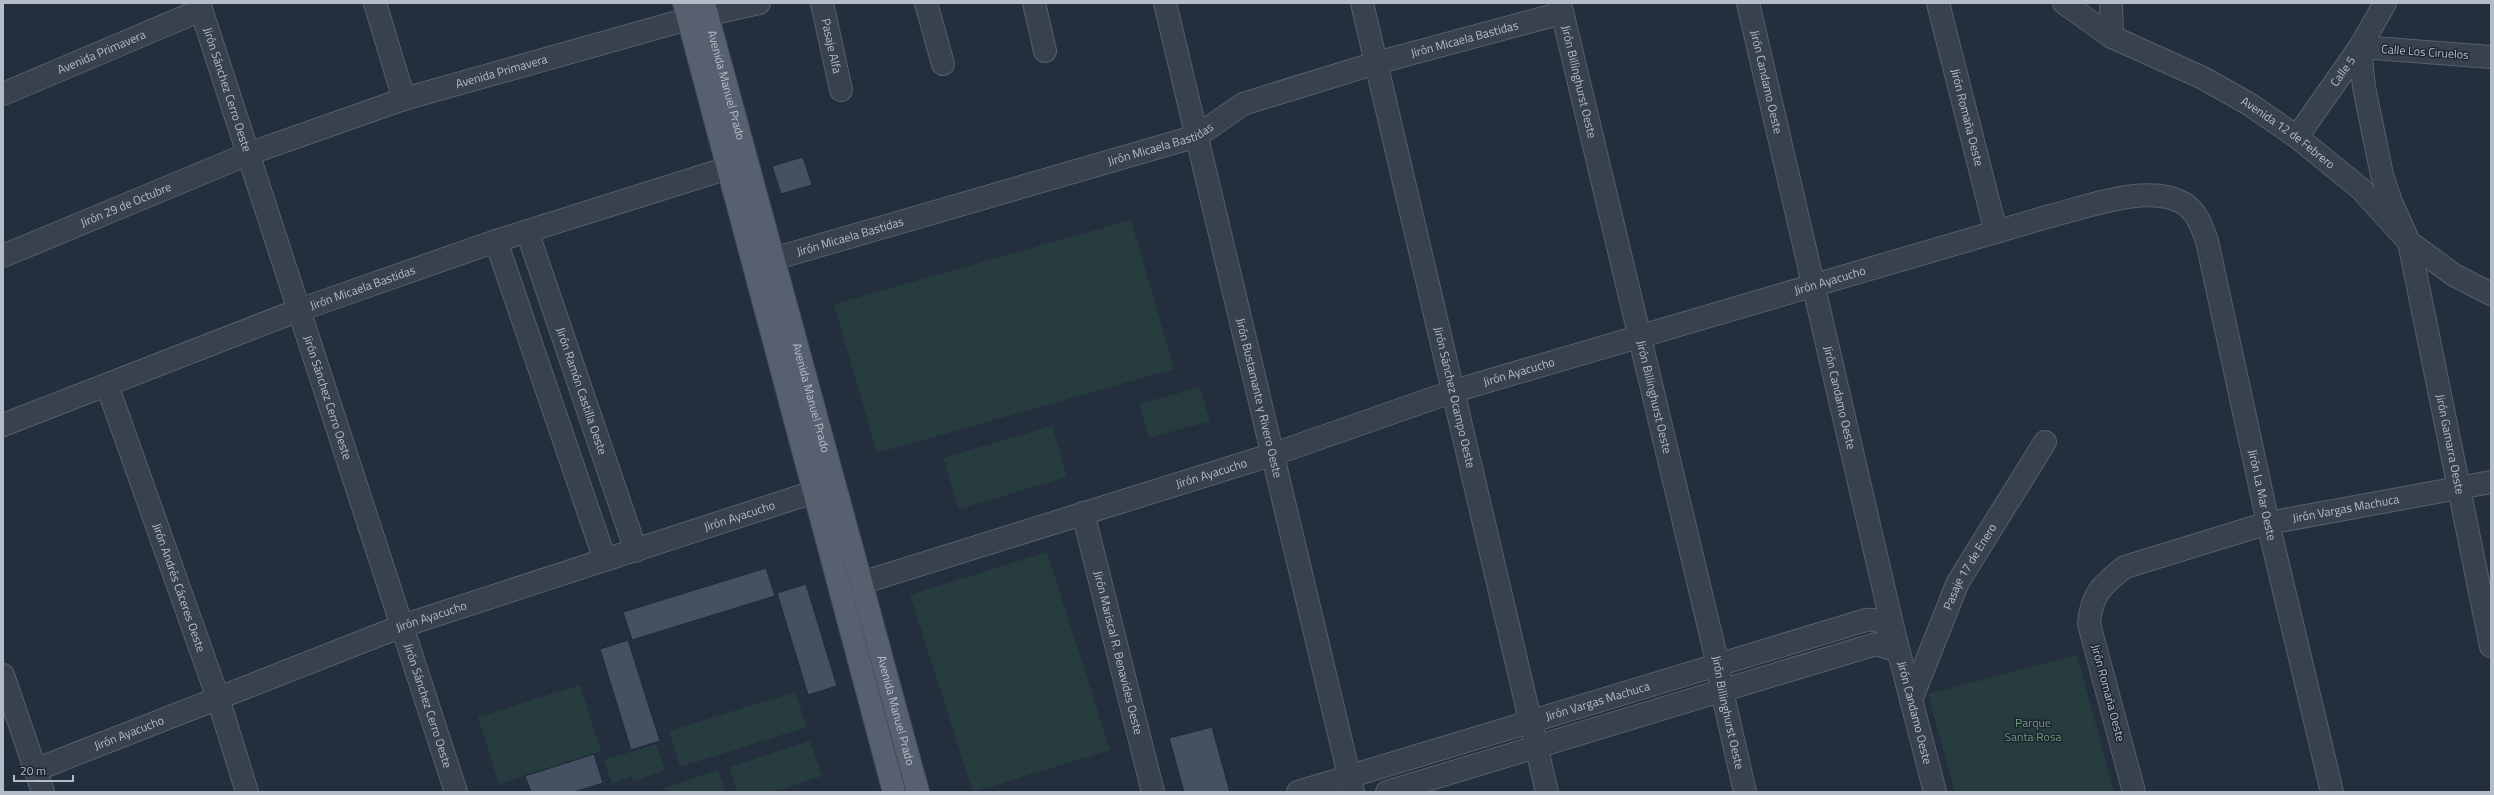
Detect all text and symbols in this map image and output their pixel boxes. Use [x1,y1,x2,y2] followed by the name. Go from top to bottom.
[1408,15,1521,62] street label: Jirón Micaela Bastidas
[817,17,847,75] street label: Pasaje Alfa
[1557,23,1602,140] street label: Jirón Billinghurst Oeste
[54,25,149,79] street label: Avenida Primavera
[198,25,257,154] street label: Jirón Sánchez Cerro Oeste
[703,28,751,142] street label: Avenida Manuel Prado
[1746,28,1788,136] street label: Jirón Candamo Oeste
[2381,39,2470,64] street label: Calle Los Ciruelos
[453,49,549,93] street label: Avenida Primavera
[2325,52,2360,90] street label: Calle 5
[1946,66,1989,168] street label: Jirón Romaña Oeste
[2238,91,2340,173] street label: Avenida 12 de Febrero
[1105,117,1217,170] street label: Jirón Micaela Bastidas
[77,177,174,232] street label: Jirón 29 de Octubre
[794,212,906,261] street label: Jirón Micaela Bastidas
[307,260,418,315] street label: Jirón Micaela Bastidas
[1791,261,1868,300] street label: Jirón Ayacucho
[1231,316,1288,480] street label: Jirón Bustamante y Rivero Oeste
[551,325,612,457] street label: Jirón Ramón Castilla Oeste
[1429,325,1481,470] street label: Jirón Sánchez Ocampo Oeste
[299,333,357,462] street label: Jirón Sánchez Cerro Oeste
[1632,338,1677,455] street label: Jirón Billinghurst Oeste
[788,340,836,455] street label: Avenida Manuel Prado
[1819,344,1861,451] street label: Jirón Candamo Oeste
[1481,352,1557,391] street label: Jirón Ayacucho
[2431,392,2470,496] street label: Jirón Gamarra Oeste
[2243,448,2282,542] street label: Jirón La Mar Oeste
[1173,453,1249,493] street label: Jirón Ayacucho
[2291,489,2401,527] street label: Jirón Vargas Machuca
[701,495,777,536] street label: Jirón Ayacucho
[148,520,211,655] street label: Jirón Andrés Cáceres Oeste
[1938,520,2001,613] street label: Pasaje 17 de Enero
[1089,569,1148,736] street label: Jirón Mariscal R. Benavides Oeste
[393,596,469,637] street label: Jirón Ayacucho
[399,641,458,770] street label: Jirón Sánchez Cerro Oeste
[2086,642,2131,744] street label: Jirón Romaña Oeste
[872,653,920,767] street label: Avenida Manuel Prado
[1707,653,1750,771] street label: Jirón Billinghurst Oeste
[1893,659,1937,766] street label: Jirón Candamo Oeste
[1543,676,1652,726] street label: Jirón Vargas Machuca
[91,710,167,755] street label: Jirón Ayacucho
[2004,713,2062,746] park label: Parque Santa Rosa
[14,757,73,783] scale bar
[20,761,46,780] text: 20 m

